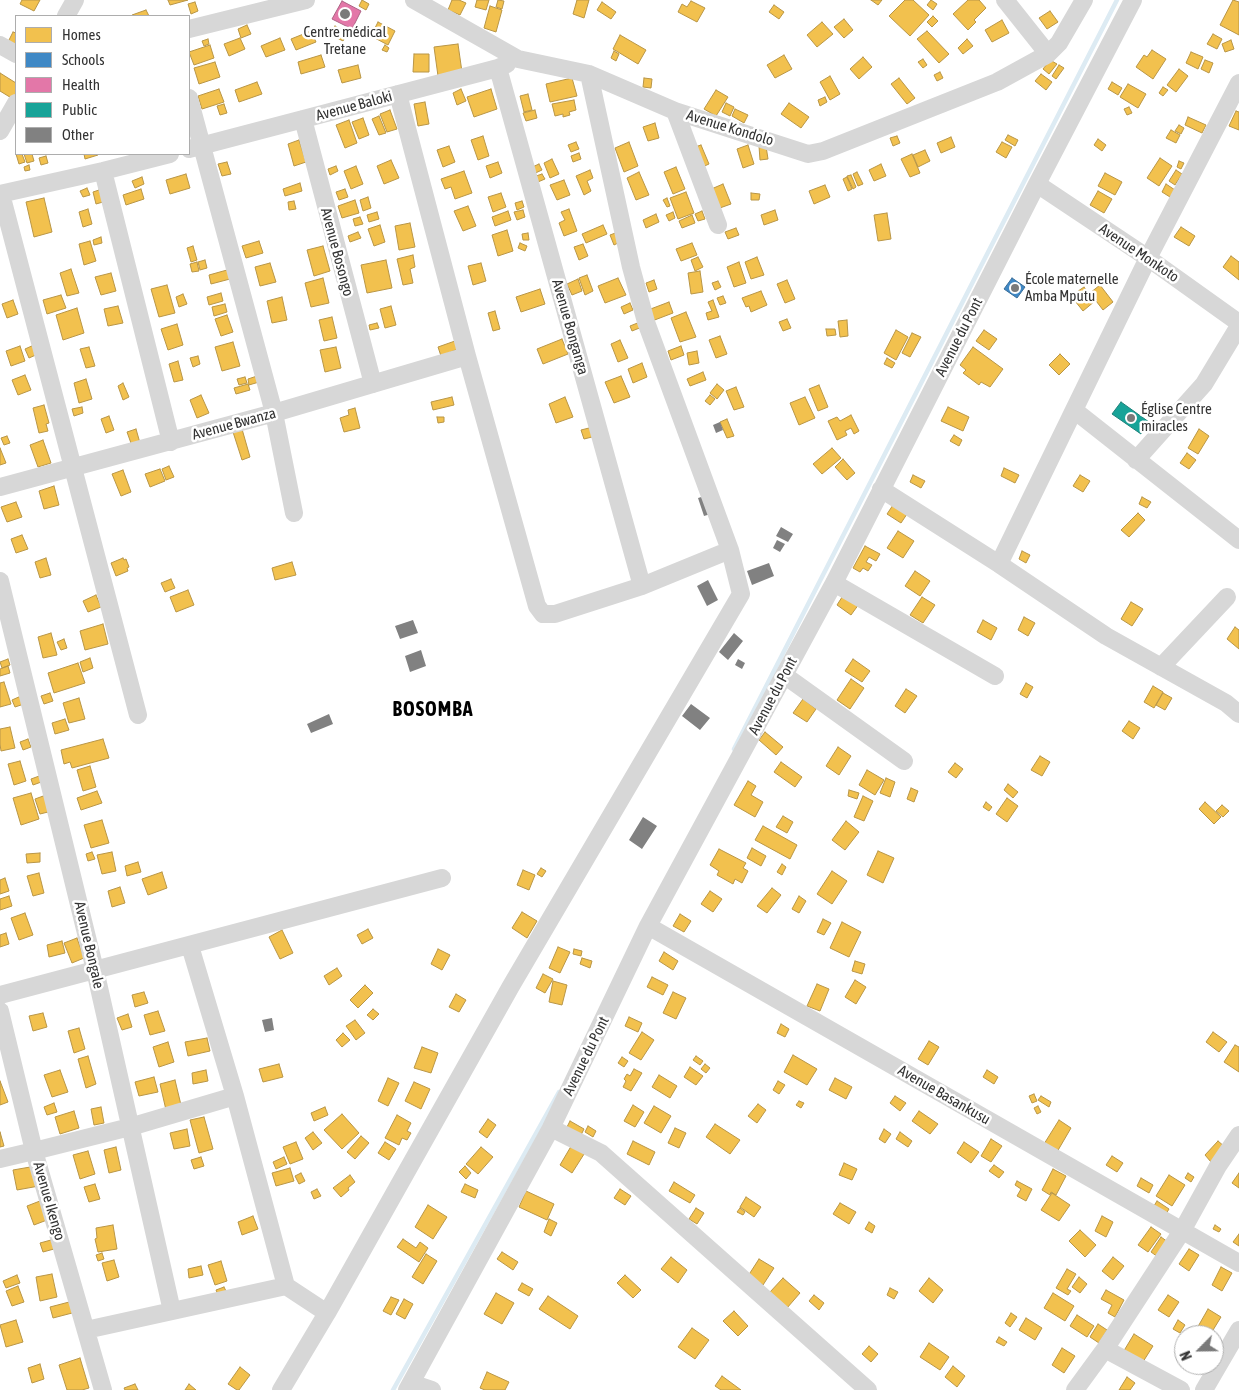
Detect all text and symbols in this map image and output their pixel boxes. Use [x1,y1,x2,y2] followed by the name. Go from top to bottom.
[338,7,352,21] marker: Centre médical Tretane
[15,15,190,155] legend
[303,23,387,58] place label: Centre médical Tretane
[62,26,101,43] text: Homes
[62,51,105,68] text: Schools
[62,76,100,93] text: Health
[314,87,394,125] street label: Avenue Baloki
[62,101,97,118] text: Public
[684,106,776,150] street label: Avenue Kondolo
[62,126,94,143] text: Other
[317,206,357,298] street label: Avenue Bosongo
[1096,220,1182,286] street label: Avenue Monkoto
[1025,270,1119,305] place label: École maternelle Amba Mputu
[548,277,592,377] street label: Avenue Bonganga
[1009,282,1021,294] marker: École maternelle Amba Mputu
[931,295,987,379] street label: Avenue du Pont
[1141,400,1212,435] place label: Église Centre miracles
[190,404,278,444] street label: Avenue Bwanza
[1125,412,1137,424] marker: Église Centre miracles
[745,654,801,738] street label: Avenue du Pont
[392,698,474,722] district label: BOSOMBA
[70,900,108,990] street label: Avenue Bongale
[559,1013,613,1099] street label: Avenue du Pont
[895,1061,993,1129] street label: Avenue Basankusu
[29,1160,69,1242] street label: Avenue Ikengo
[1174,1325,1224,1375] north arrow
[1177,1349,1195,1362] text: N

